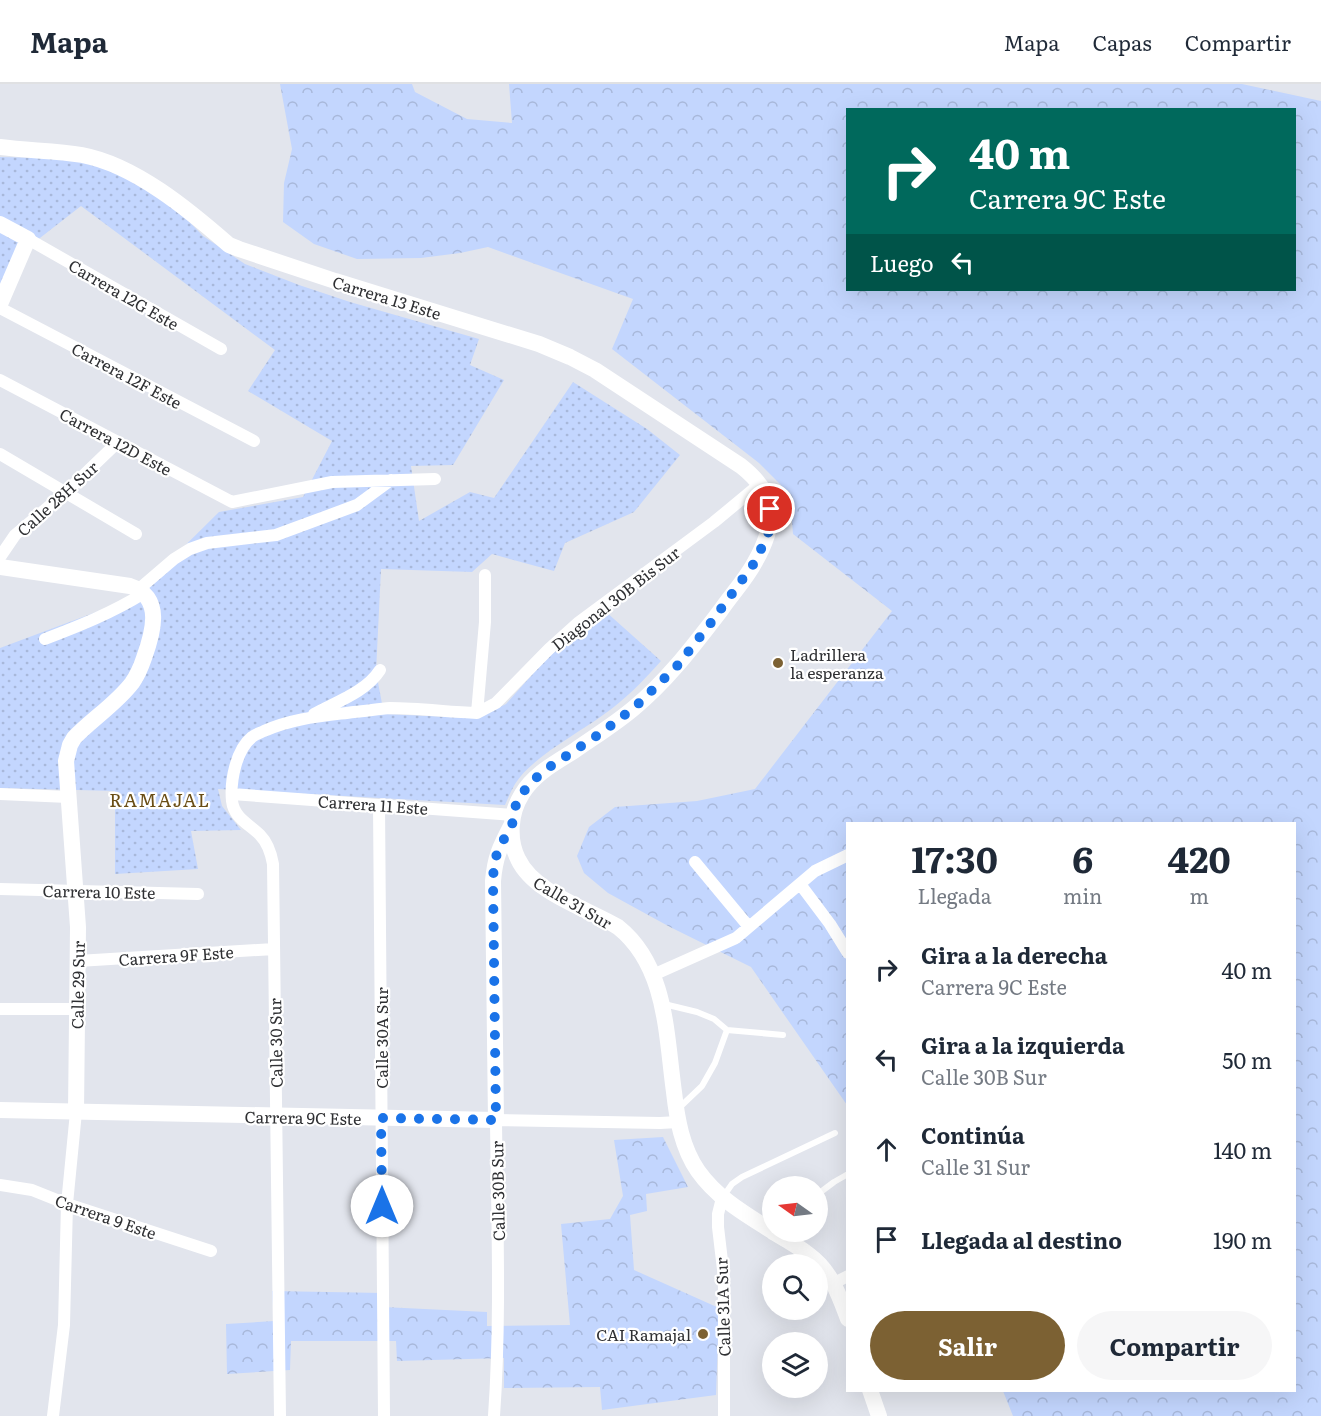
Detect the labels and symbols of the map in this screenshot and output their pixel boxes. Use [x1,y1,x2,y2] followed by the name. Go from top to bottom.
[64,253,184,335] street label: Carrera 12G Este
[330,269,444,325] street label: Carrera 13 Este
[68,336,186,414] street label: Carrera 12F Este
[56,401,176,481] street label: Carrera 12D Este
[11,455,103,541] street label: Calle 28H Sur
[744,483,795,534] pin
[546,540,685,656] street label: Diagonal 30B Bis Sur
[790,642,884,684] place label: Ladrillera la esperanza
[771,656,785,670] marker: Ladrillera la esperanza
[109,786,211,813] district label: RAMAJAL
[317,788,429,820] street label: Carrera 11 Este
[529,870,617,934] street label: Calle 31 Sur
[42,878,156,904] street label: Carrera 10 Este
[118,939,234,971] street label: Carrera 9F Este
[64,940,90,1029] street label: Calle 29 Sur
[369,987,393,1089] street label: Calle 30A Sur
[262,997,288,1088] street label: Calle 30 Sur
[244,1104,362,1130] street label: Carrera 9C Este
[484,1140,510,1241] street label: Calle 30B Sur
[350,1174,414,1238] position arrow
[762,1176,828,1242] north arrow
[52,1187,160,1245] street label: Carrera 9 Este
[708,1257,736,1357] street label: Calle 31A Sur
[596,1322,691,1346] place label: CAI Ramajal
[696,1327,710,1341] marker: CAI Ramajal

